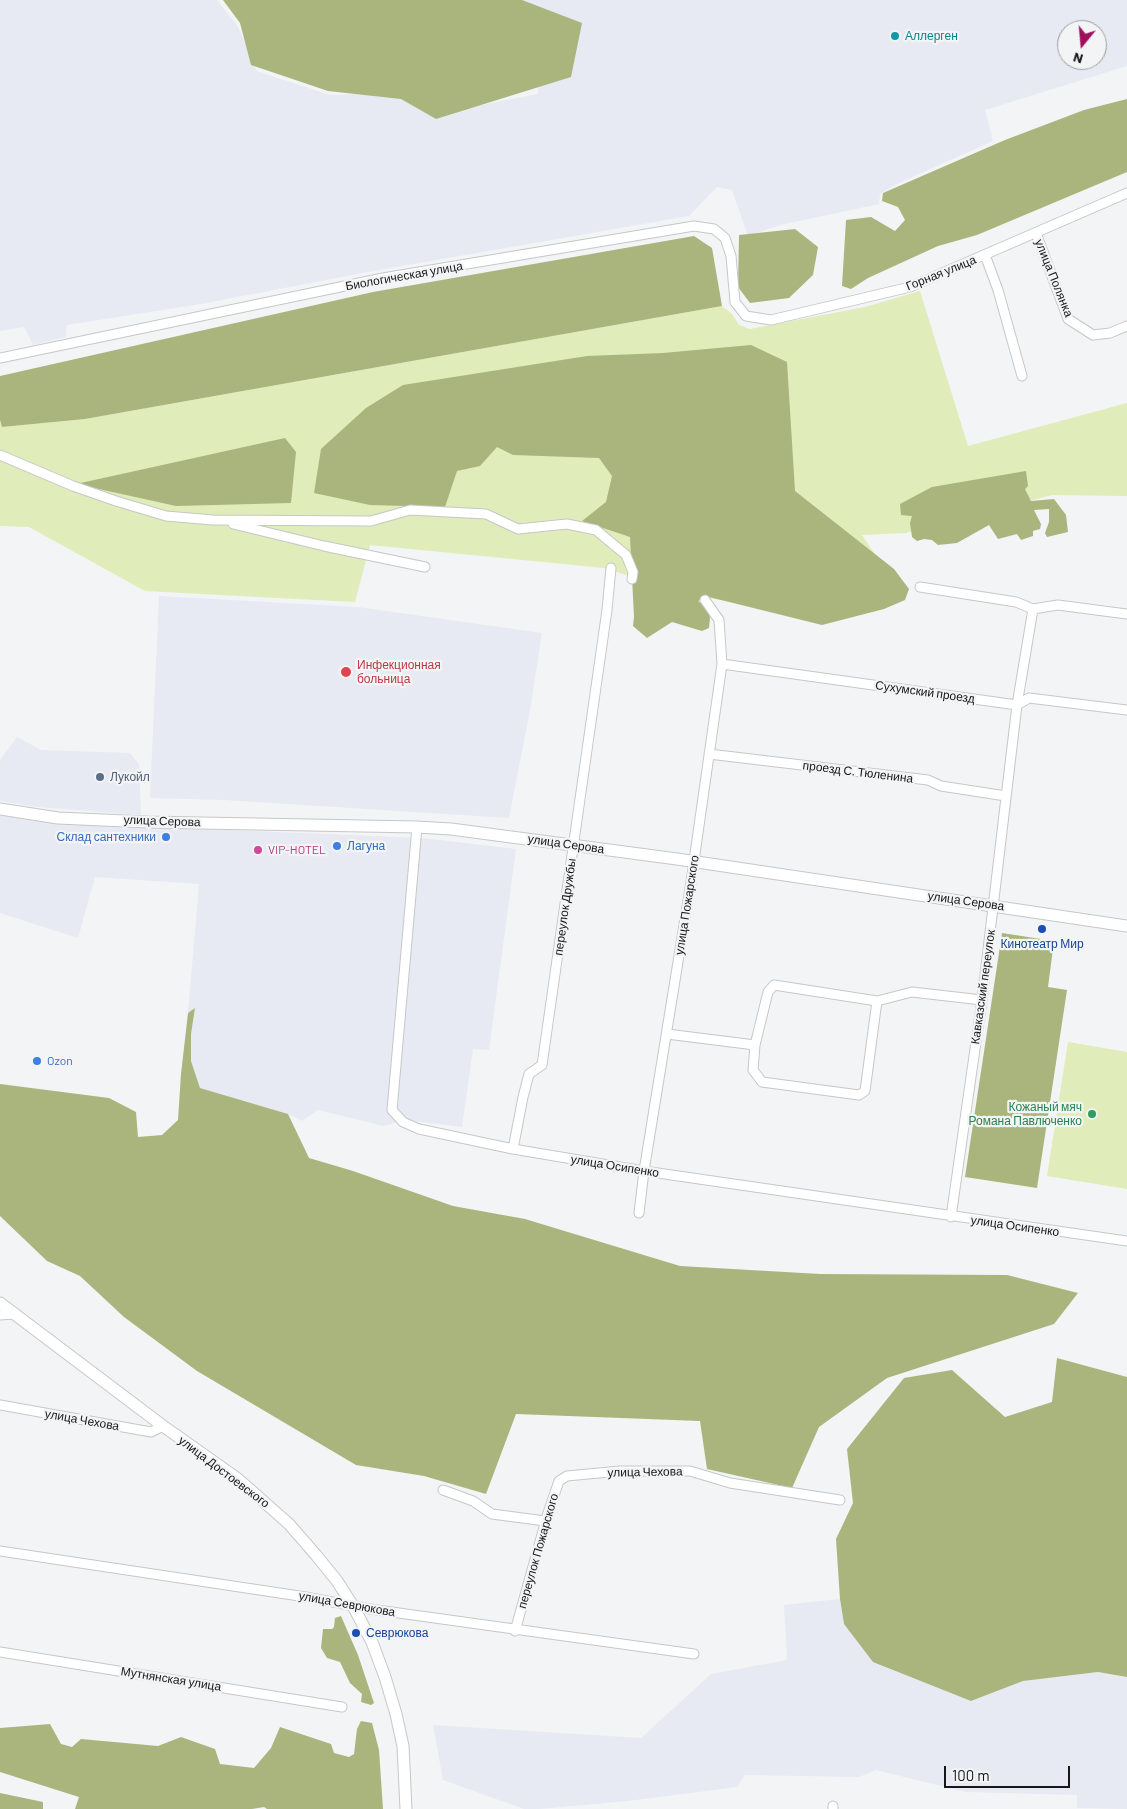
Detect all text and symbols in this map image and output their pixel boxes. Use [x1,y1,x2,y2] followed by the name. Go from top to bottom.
[1057,20,1107,70] north arrow
[905,29,958,43] place label: Аллерген
[889,30,901,42] marker: Аллерген
[1071,49,1085,68] text: N
[1032,237,1076,319] street label: улица Полянка
[904,252,978,294] street label: Горная улица
[344,259,464,293] street label: Биологическая улица
[357,658,441,686] place label: Инфекционная больница
[339,665,353,679] marker: Инфекционная больница
[874,678,976,706] street label: Сухумский проезд
[802,758,914,786] street label: проезд С. Тюленина
[110,770,150,784] place label: Лукойл
[94,771,106,783] marker: Лукойл
[123,812,201,830] street label: улица Серова
[57,830,156,844] place label: Склад сантехники
[160,831,172,843] marker: Склад сантехники
[527,832,605,856] street label: улица Серова
[347,839,385,853] place label: Лагуна
[331,840,343,852] marker: Лагуна
[268,843,326,857] place label: VIP-HOTEL
[252,844,264,856] marker: VIP-HOTEL
[672,854,702,956] street label: улица Пожарского
[551,857,579,957] street label: переулок Дружбы
[927,889,1005,913] street label: улица Серова
[1036,923,1048,935] marker: Кинотеатр Мир
[968,929,998,1045] street label: Кавказский переулок
[1000,937,1084,951] place label: Кинотеатр Мир
[47,1054,73,1068] place label: Ozon
[31,1055,43,1067] marker: Ozon
[968,1100,1082,1128] place label: Кожаный мяч Романа Павлюченко
[1086,1108,1098,1120] marker: Кожаный мяч Романа Павлюченко
[570,1152,660,1180] street label: улица Осипенко
[970,1213,1060,1239] street label: улица Осипенко
[44,1406,120,1434] street label: улица Чехова
[176,1433,272,1511] street label: улица Достоевского
[607,1464,683,1480] street label: улица Чехова
[515,1492,561,1610] street label: переулок Пожарского
[298,1588,396,1620] street label: улица Севрюкова
[366,1626,428,1640] place label: Севрюкова
[350,1627,362,1639] marker: Севрюкова
[120,1664,222,1694] street label: Мутнянская улица
[947,1756,1073,1788] scale bar
[952,1766,990,1784] text: 100 m

